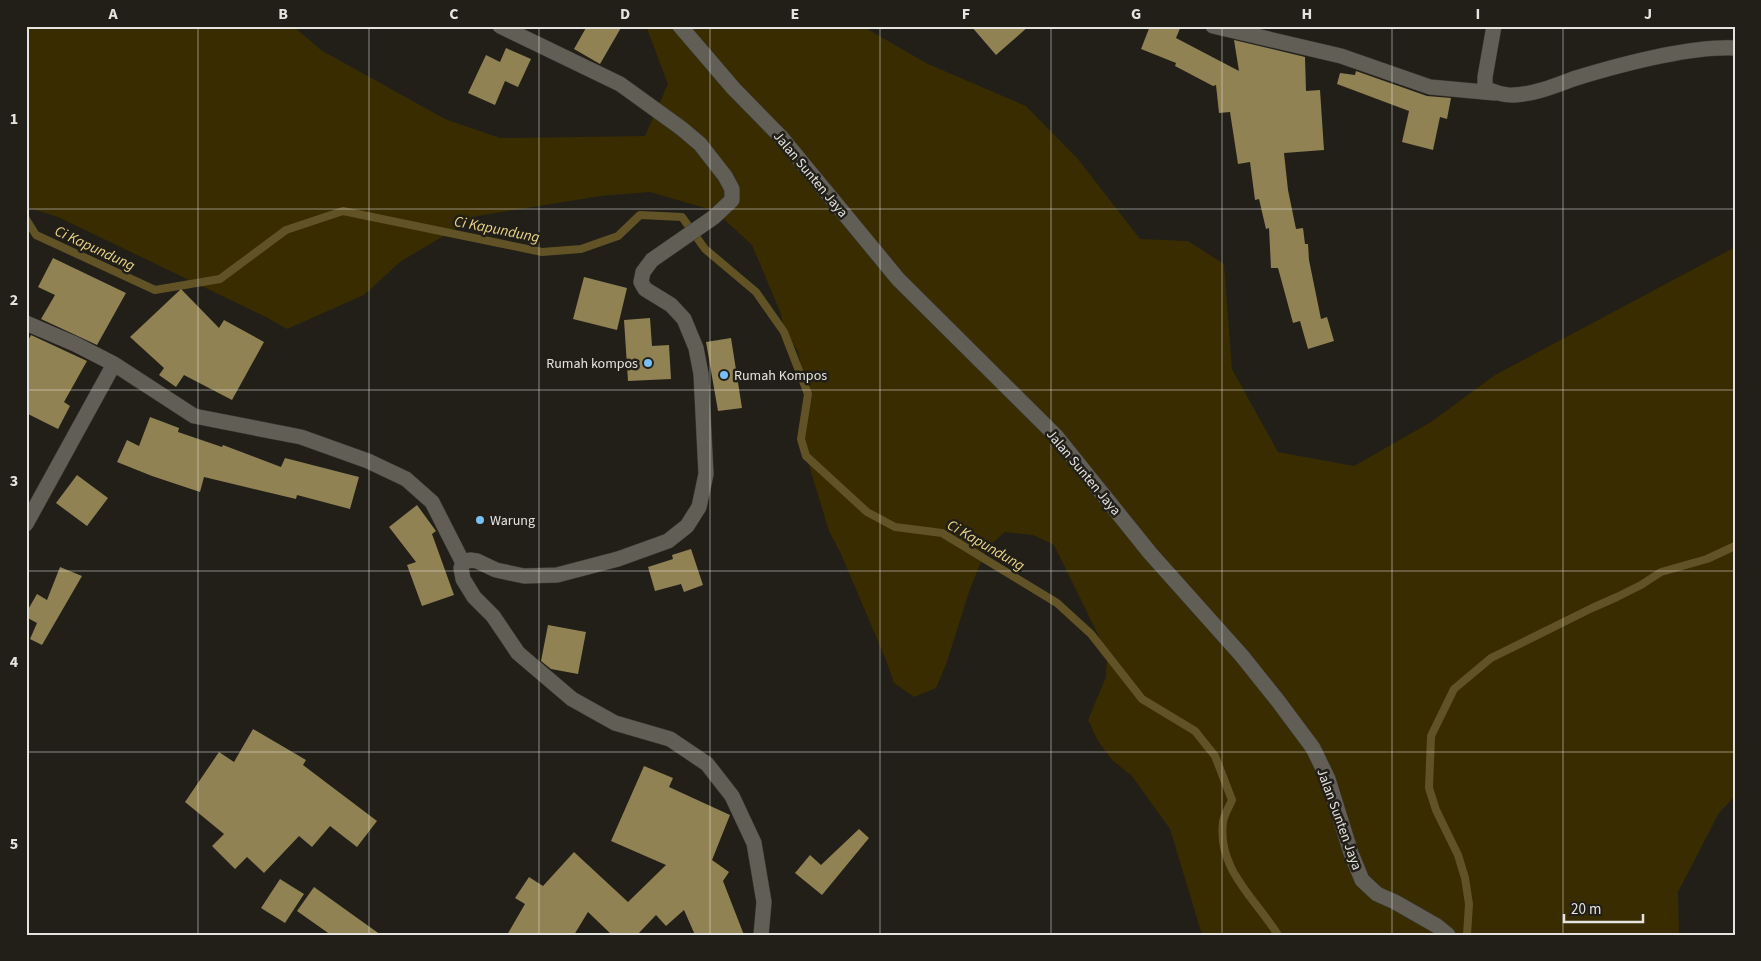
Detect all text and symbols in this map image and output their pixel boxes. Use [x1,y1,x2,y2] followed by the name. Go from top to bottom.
[107,3,118,25] text: A
[278,3,288,25] text: B
[449,3,459,25] text: C
[620,3,630,25] text: D
[791,3,799,25] text: E
[962,3,970,25] text: F
[1131,3,1141,25] text: G
[1302,3,1312,25] text: H
[1476,3,1480,25] text: I
[1644,3,1652,25] text: J
[10,108,18,130] text: 1
[768,127,852,222] street label: Jalan Sunten Jaya
[452,211,541,248] water label: Ci Kapundung
[51,221,138,276] water label: Ci Kapundung
[10,289,18,311] text: 2
[546,354,638,374] place label: Rumah kompos
[642,357,654,369] marker: Rumah kompos
[734,366,827,386] place label: Rumah Kompos
[718,369,730,381] marker: Rumah Kompos
[1041,425,1125,520] street label: Jalan Sunten Jaya
[10,470,18,492] text: 3
[490,511,535,531] place label: Warung
[474,514,486,526] marker: Warung
[943,515,1028,576] water label: Ci Kapundung
[10,651,19,673] text: 4
[1311,766,1367,873] street label: Jalan Sunten Jaya
[10,833,18,855] text: 5
[1564,891,1642,923] scale bar
[1571,899,1601,920] text: 20 m

